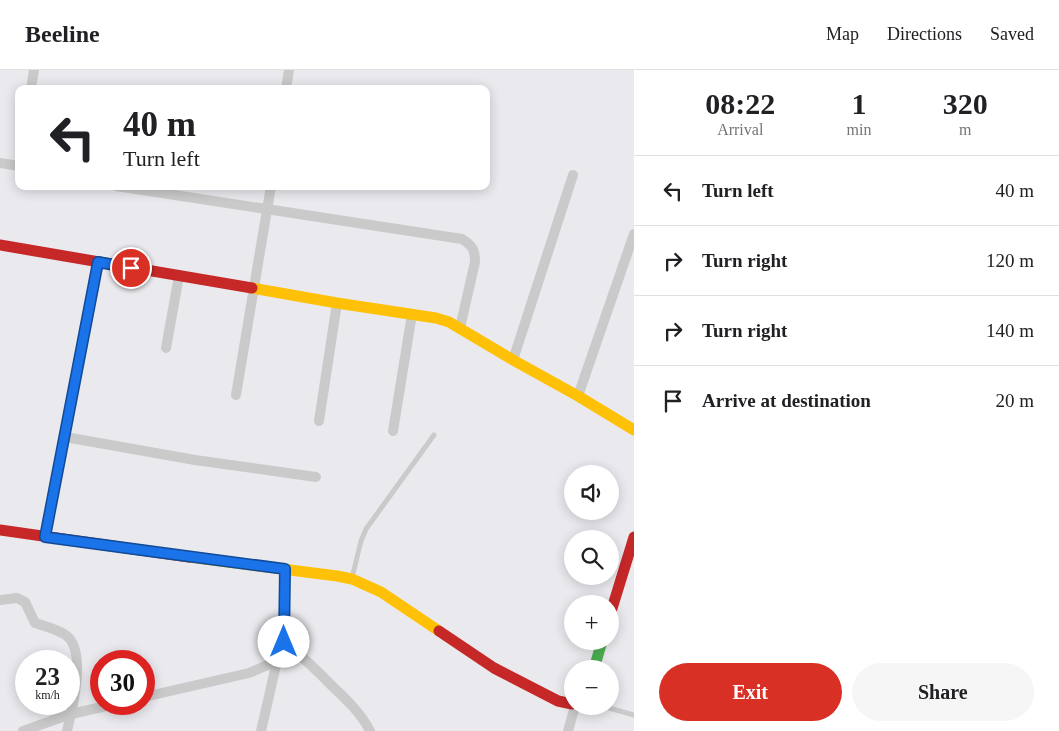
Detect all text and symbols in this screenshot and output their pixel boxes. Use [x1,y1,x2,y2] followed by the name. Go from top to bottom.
[25,21,100,47] text: Beeline
[826,24,859,44] text: Map
[887,24,962,44] text: Directions
[990,24,1034,44] text: Saved
[705,87,775,120] text: 08:22
[851,87,866,120] text: 1
[943,87,988,120] text: 320
[40,105,105,170] icon: left
[123,105,196,144] text: 40 m
[717,121,763,138] text: Arrival
[847,121,871,138] text: min
[959,121,971,138] text: m
[123,146,200,171] text: Turn left
[659,177,687,205] icon: left
[702,180,774,201] text: Turn left
[995,180,1034,201] text: 40 m
[110,247,152,289] pin
[659,247,687,275] icon: right
[702,250,787,271] text: Turn right
[986,250,1034,271] text: 120 m
[117,254,145,282] icon: arrive
[659,317,687,345] icon: right
[702,320,787,341] text: Turn right
[986,320,1034,341] text: 140 m
[659,387,687,415] icon: arrive
[702,390,871,411] text: Arrive at destination
[995,390,1034,411] text: 20 m
[564,465,619,715] map controls
[564,465,619,520] button: sound
[564,530,619,585] button: search
[564,595,619,650] button: +
[257,615,309,667] position arrow
[90,650,155,715] speed limit sign: 30
[564,660,619,715] button: −
[35,663,60,690] text: 23
[659,663,842,721] button: Exit
[852,663,1034,721] button: Share
[35,688,60,702] text: km/h

